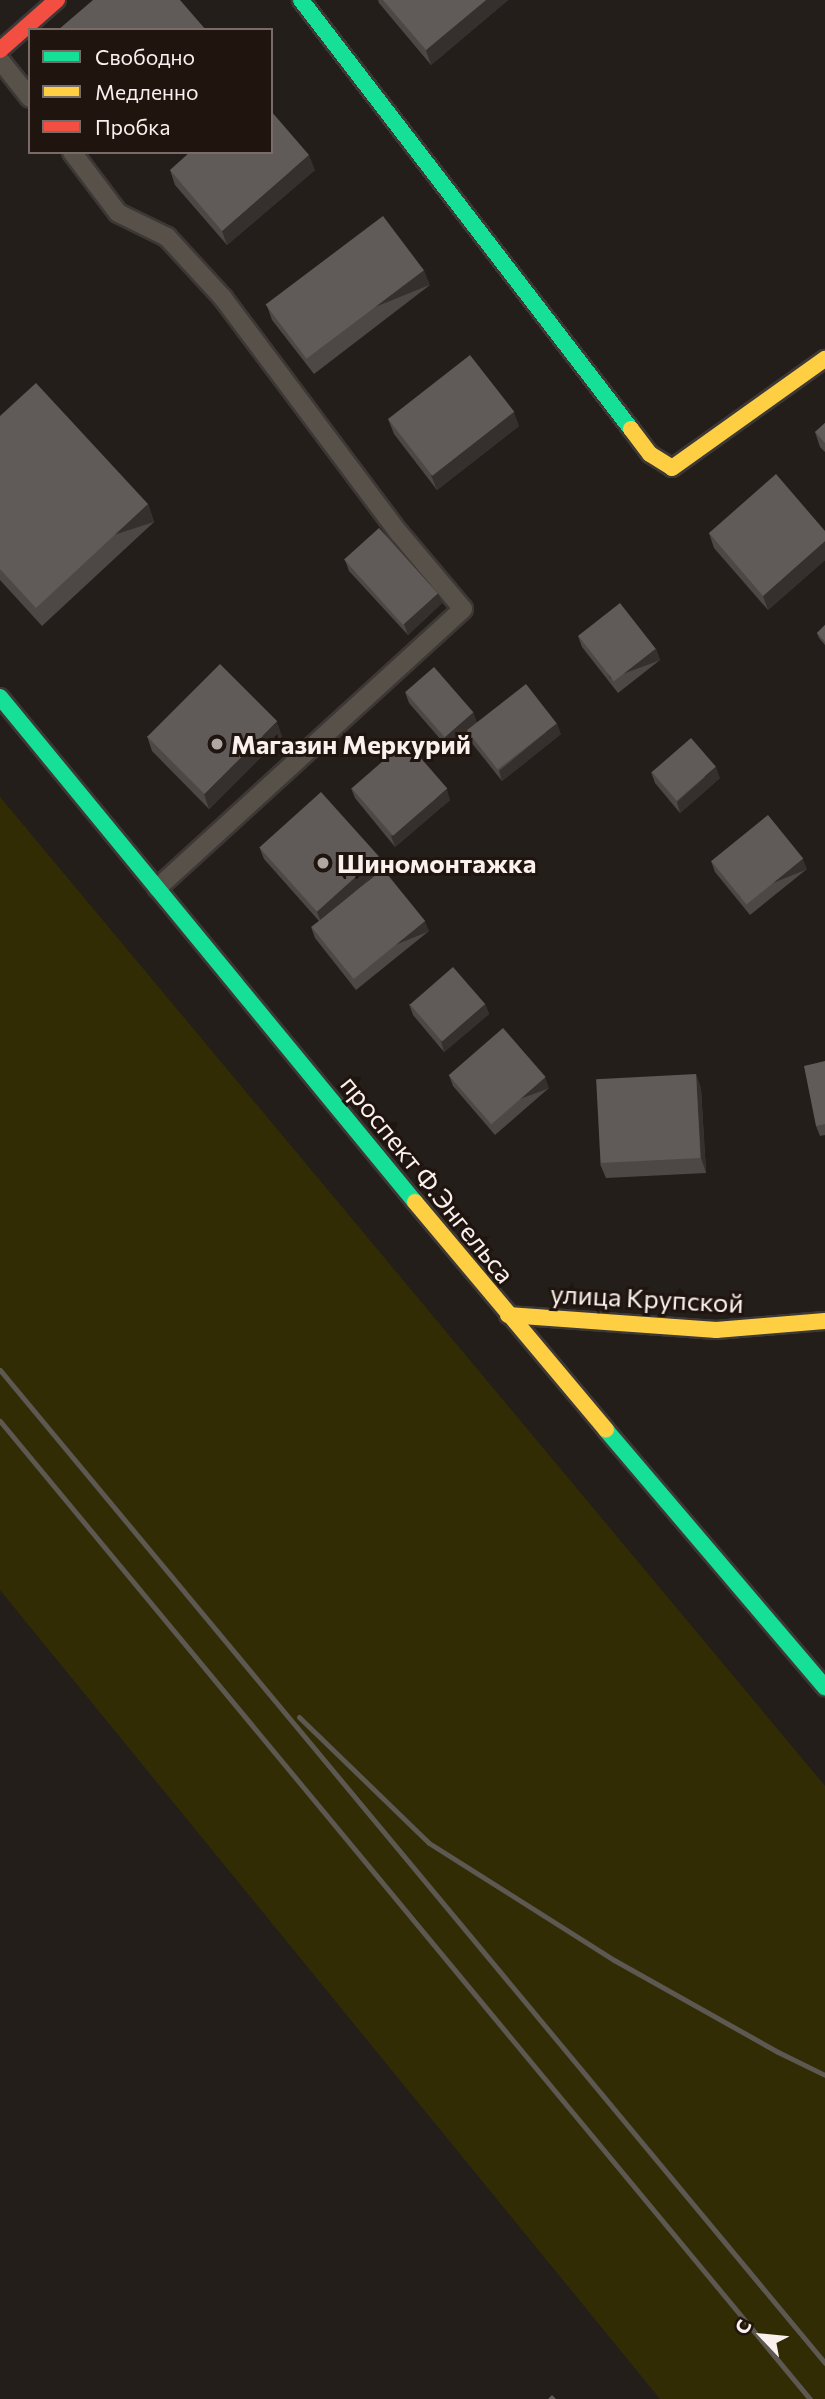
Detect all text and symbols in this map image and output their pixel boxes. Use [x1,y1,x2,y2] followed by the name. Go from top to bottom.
[28,28,273,154] legend
[95,44,195,69] text: Свободно
[95,79,199,104] text: Медленно
[95,114,170,139] text: Пробка
[231,728,471,760] place label: Магазин Меркурий
[209,736,225,752] marker: Магазин Меркурий
[337,847,536,879] place label: Шиномонтажка
[315,855,331,871] marker: Шиномонтажка
[335,1069,521,1289] street label: проспект Ф.Энгельса
[550,1277,744,1319] street label: улица Крупской
[727,2301,797,2371] north arrow
[729,2316,756,2337] text: С

